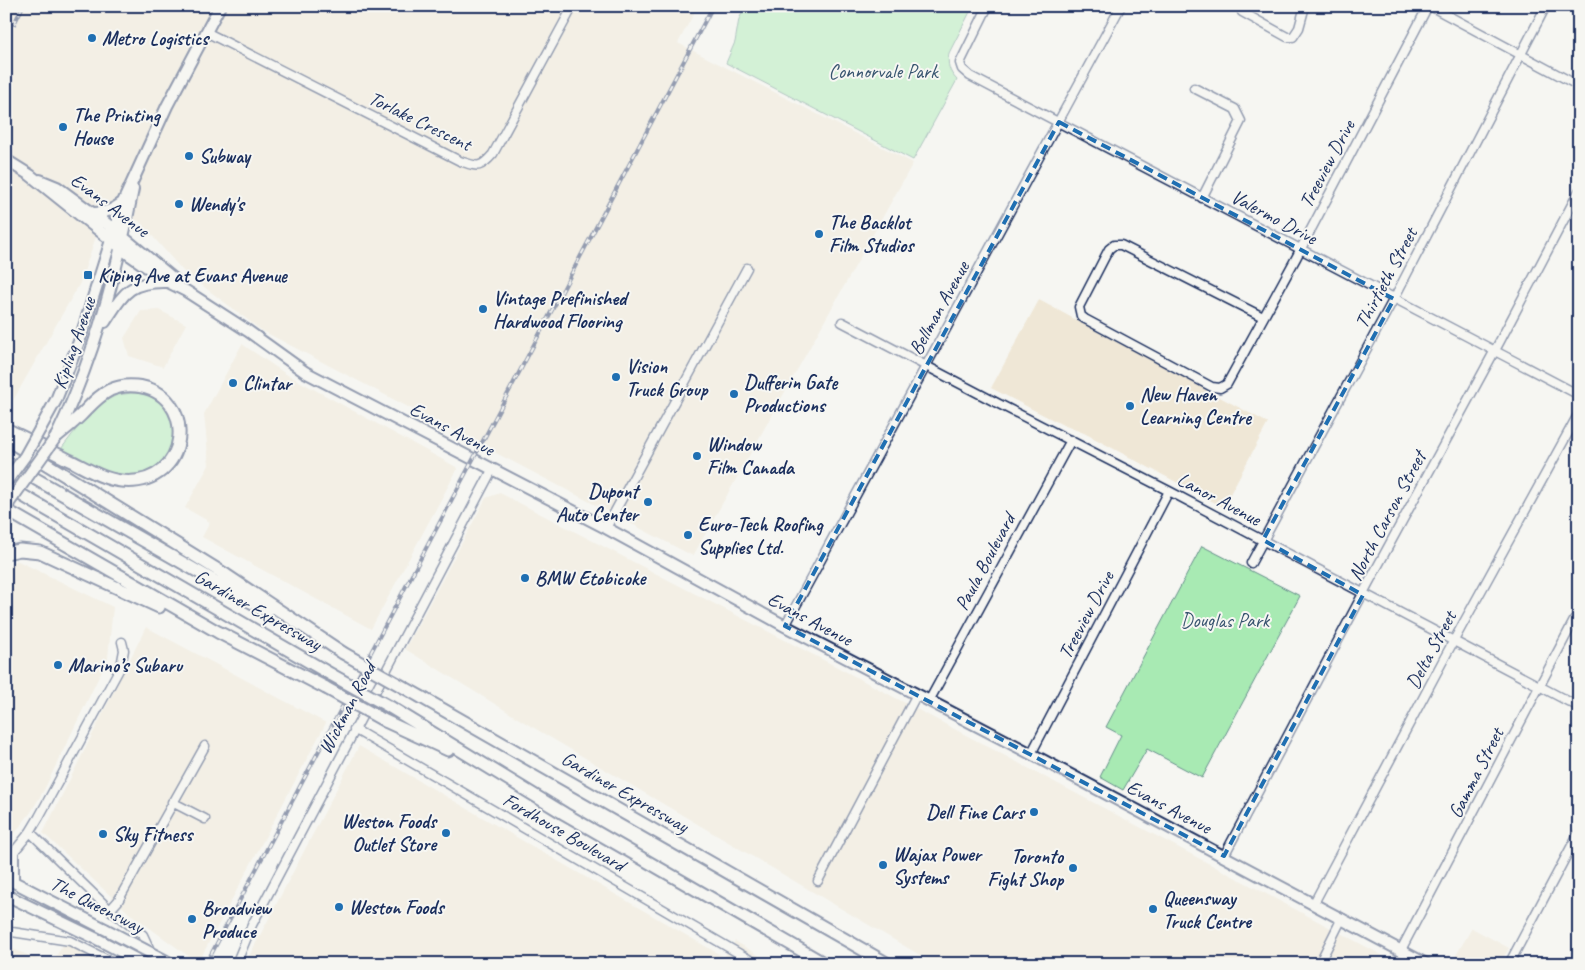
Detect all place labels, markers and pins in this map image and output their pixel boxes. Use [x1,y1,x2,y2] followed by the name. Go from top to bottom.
[102,26,210,51] place label: Metro Logistics
[86,32,98,44] marker: Metro Logistics
[73,103,162,151] place label: The Printing House
[57,121,69,133] marker: The Printing House
[199,144,252,169] place label: Subway
[183,150,195,162] marker: Subway
[189,192,246,217] place label: Wendy's
[173,198,185,210] marker: Wendy's
[829,210,915,258] place label: The Backlot Film Studios
[813,228,825,240] marker: The Backlot Film Studios
[98,263,288,288] place label: Kiping Ave at Evans Avenue
[82,269,94,281] marker: Kiping Ave at Evans Avenue
[493,286,630,334] place label: Vintage Prefinished Hardwood Flooring
[477,303,489,315] marker: Vintage Prefinished Hardwood Flooring
[626,354,709,402] place label: Vision Truck Group
[744,370,838,418] place label: Dufferin Gate Productions
[243,371,294,396] place label: Clintar
[610,371,622,383] marker: Vision Truck Group
[227,377,239,389] marker: Clintar
[1140,382,1252,430] place label: New Haven Learning Centre
[728,388,740,400] marker: Dufferin Gate Productions
[1124,400,1136,412] marker: New Haven Learning Centre
[707,432,796,480] place label: Window Film Canada
[691,450,703,462] marker: Window Film Canada
[556,479,641,527] place label: Dupont Auto Center
[642,496,654,508] marker: Dupont Auto Center
[698,512,824,560] place label: Euro-Tech Roofing Supplies Ltd.
[682,529,694,541] marker: Euro-Tech Roofing Supplies Ltd.
[535,566,647,591] place label: BMW Etobicoke
[519,572,531,584] marker: BMW Etobicoke
[68,653,183,678] place label: Marino’s Subaru
[52,659,64,671] marker: Marino’s Subaru
[926,800,1026,825] place label: Dell Fine Cars
[1028,806,1040,818] marker: Dell Fine Cars
[342,809,438,857] place label: Weston Foods Outlet Store
[113,822,194,848] place label: Sky Fitness
[440,827,452,839] marker: Weston Foods Outlet Store
[97,828,109,840] marker: Sky Fitness
[893,842,984,890] place label: Wajax Power Systems
[987,844,1065,892] place label: Toronto Fight Shop
[877,859,889,871] marker: Wajax Power Systems
[1067,862,1079,874] marker: Toronto Fight Shop
[1163,886,1252,934] place label: Queensway Truck Centre
[349,895,445,920] place label: Weston Foods
[202,896,272,944] place label: Broadview Produce
[333,901,345,913] marker: Weston Foods
[1147,903,1159,915] marker: Queensway Truck Centre
[186,913,198,925] marker: Broadview Produce

